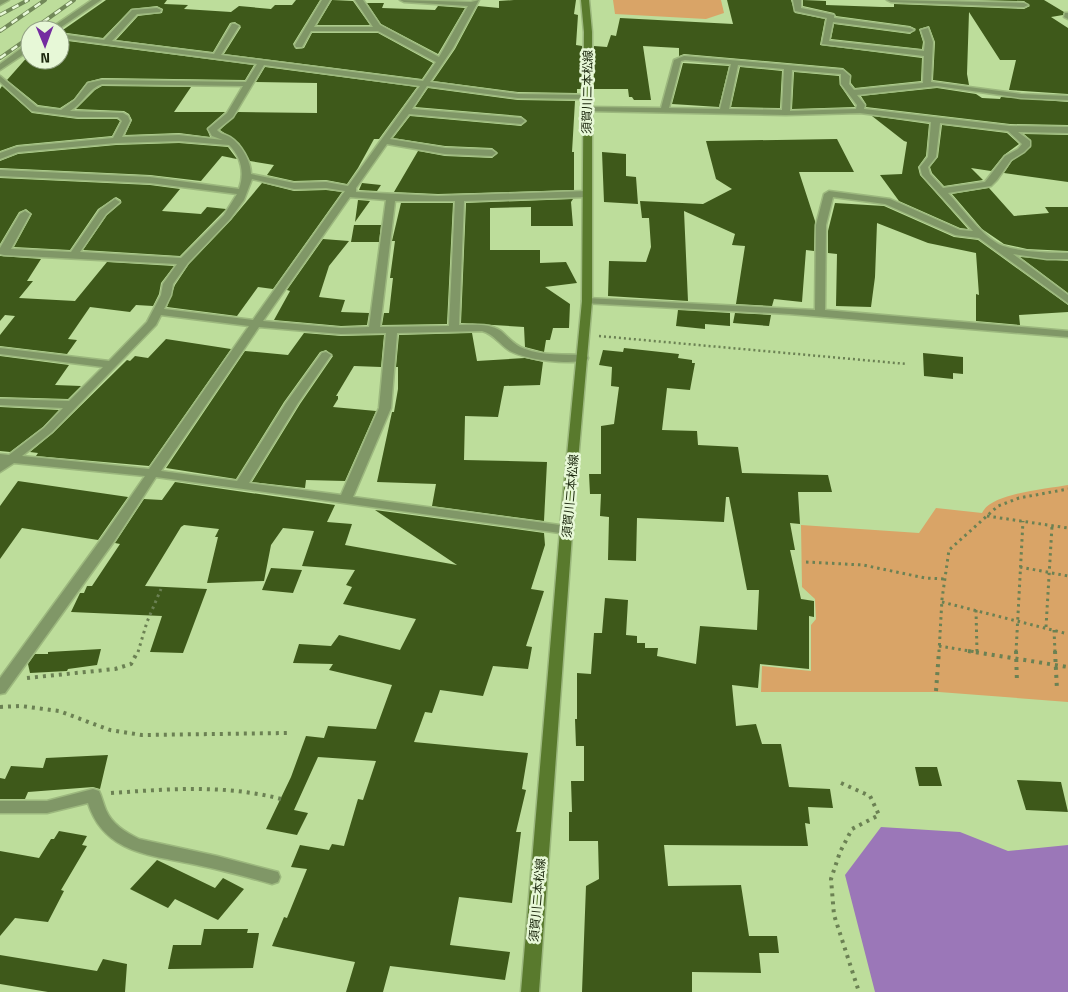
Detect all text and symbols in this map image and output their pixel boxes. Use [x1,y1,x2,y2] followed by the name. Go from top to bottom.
[20,20,70,70] north arrow
[40,48,50,69] text: N
[577,50,597,134] street label: 須賀川二本松線
[557,453,583,539] street label: 須賀川二本松線
[524,857,550,943] street label: 須賀川二本松線

